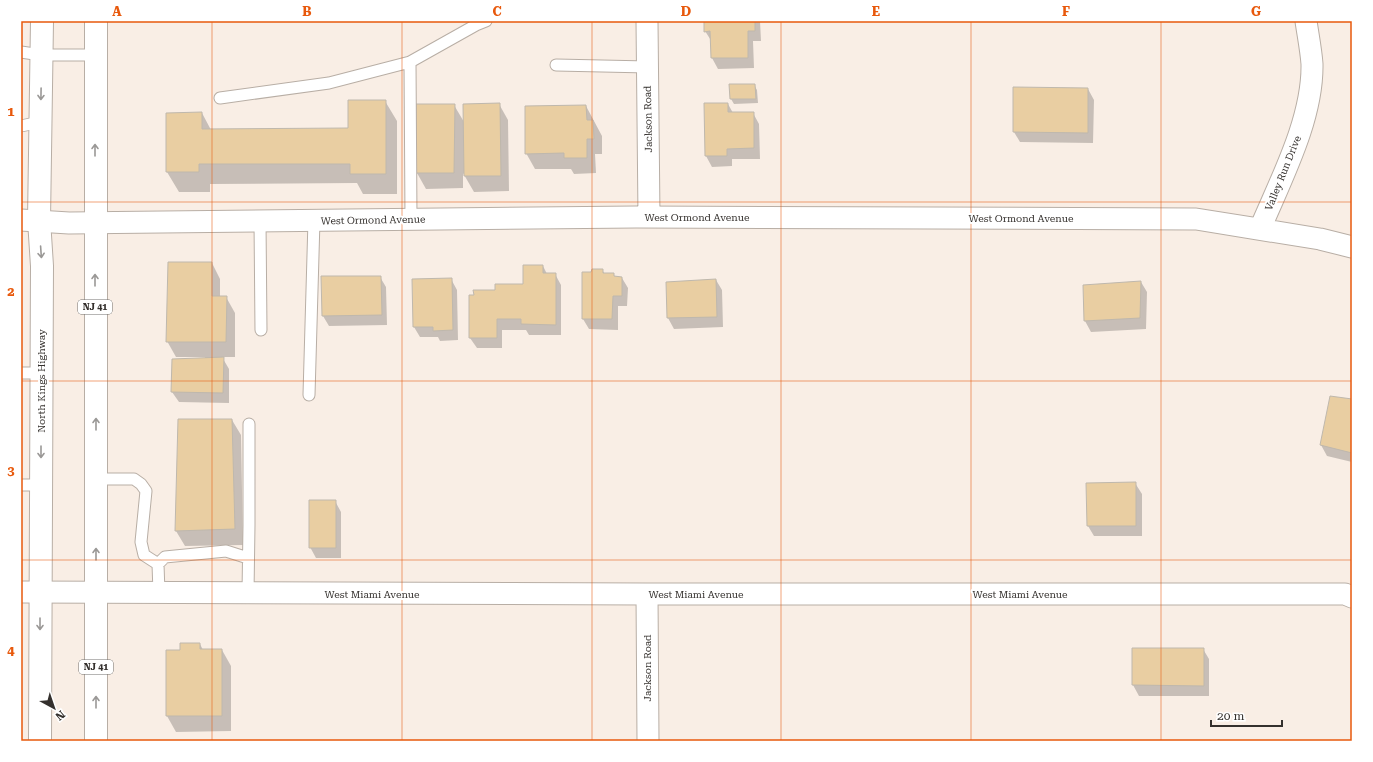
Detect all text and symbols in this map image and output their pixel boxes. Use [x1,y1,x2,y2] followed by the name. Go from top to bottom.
[112,4,122,19] text: A
[302,4,312,19] text: B
[492,4,502,19] text: C
[681,4,691,19] text: D
[872,4,880,19] text: E
[1062,4,1070,19] text: F
[1251,4,1261,19] text: G
[642,85,654,153] street label: Jackson Road
[37,87,45,100] one-way arrow
[7,104,15,119] text: 1
[1263,133,1303,212] street label: Valley Run Drive
[91,144,99,157] one-way arrow
[645,212,750,223] street label: West Ormond Avenue
[969,213,1074,224] street label: West Ormond Avenue
[321,214,426,226] street label: West Ormond Avenue
[38,245,45,258] one-way arrow
[91,274,99,287] one-way arrow
[7,284,15,299] text: 2
[78,300,112,314] road number: NJ 41
[36,329,47,433] street label: North Kings Highway
[92,418,100,431] one-way arrow
[37,445,45,458] one-way arrow
[7,463,15,478] text: 3
[92,548,100,561] one-way arrow
[324,589,420,600] street label: West Miami Avenue
[648,589,744,600] street label: West Miami Avenue
[972,589,1068,600] street label: West Miami Avenue
[36,617,44,630] one-way arrow
[642,634,653,701] street label: Jackson Road
[7,643,15,658] text: 4
[79,660,113,674] road number: NJ 41
[34,688,74,728] north arrow
[92,696,100,709] one-way arrow
[1211,702,1282,728] scale bar
[52,708,68,723] text: N
[1217,709,1244,723] text: 20 m

